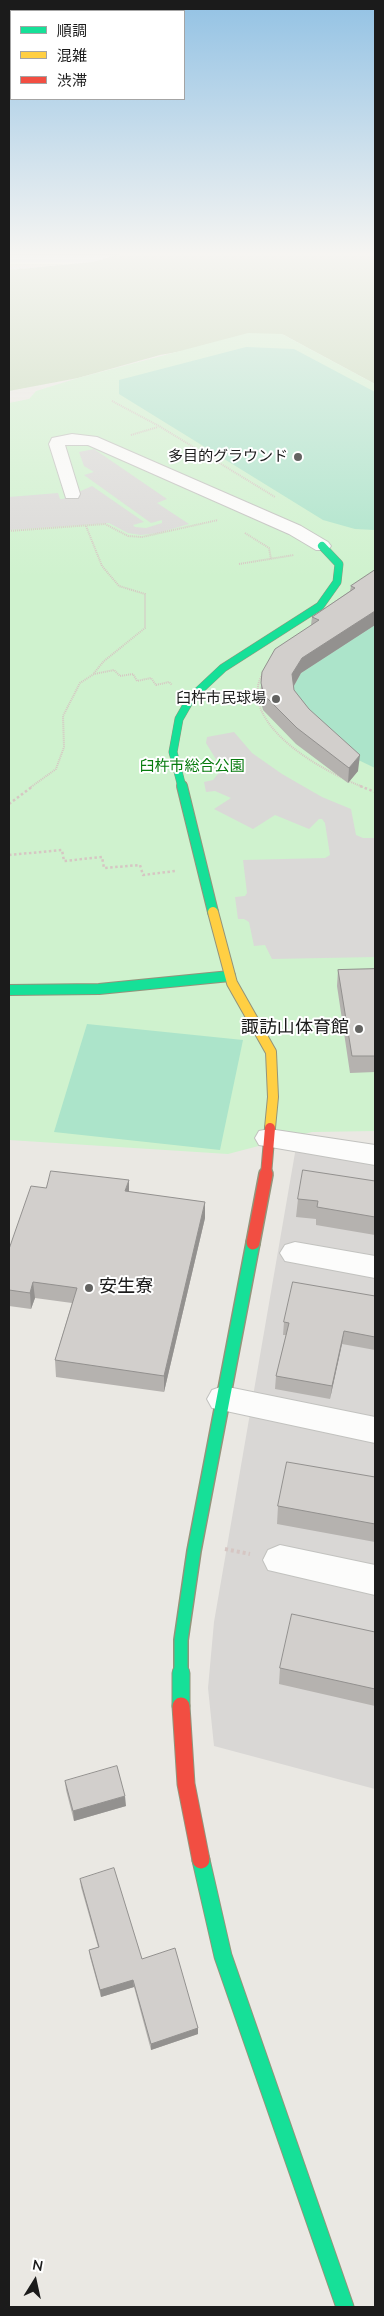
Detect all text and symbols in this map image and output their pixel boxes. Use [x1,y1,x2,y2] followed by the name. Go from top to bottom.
[10,10,185,100] legend
[57,21,87,41] text: 順調
[57,46,87,66] text: 混雑
[57,71,87,91] text: 渋滞
[168,448,288,466] place label: 多目的グラウンド
[292,451,304,463] marker: 多目的グラウンド
[176,690,266,708] place label: 臼杵市民球場
[270,693,282,705] marker: 臼杵市民球場
[140,758,244,776] park label: 臼杵市総合公園
[241,1018,349,1040] place label: 諏訪山体育館
[353,1023,365,1035] marker: 諏訪山体育館
[99,1277,153,1299] place label: 安生寮
[83,1282,95,1294] marker: 安生寮
[31,2255,44,2276] text: N
[10,2256,60,2306] north arrow

